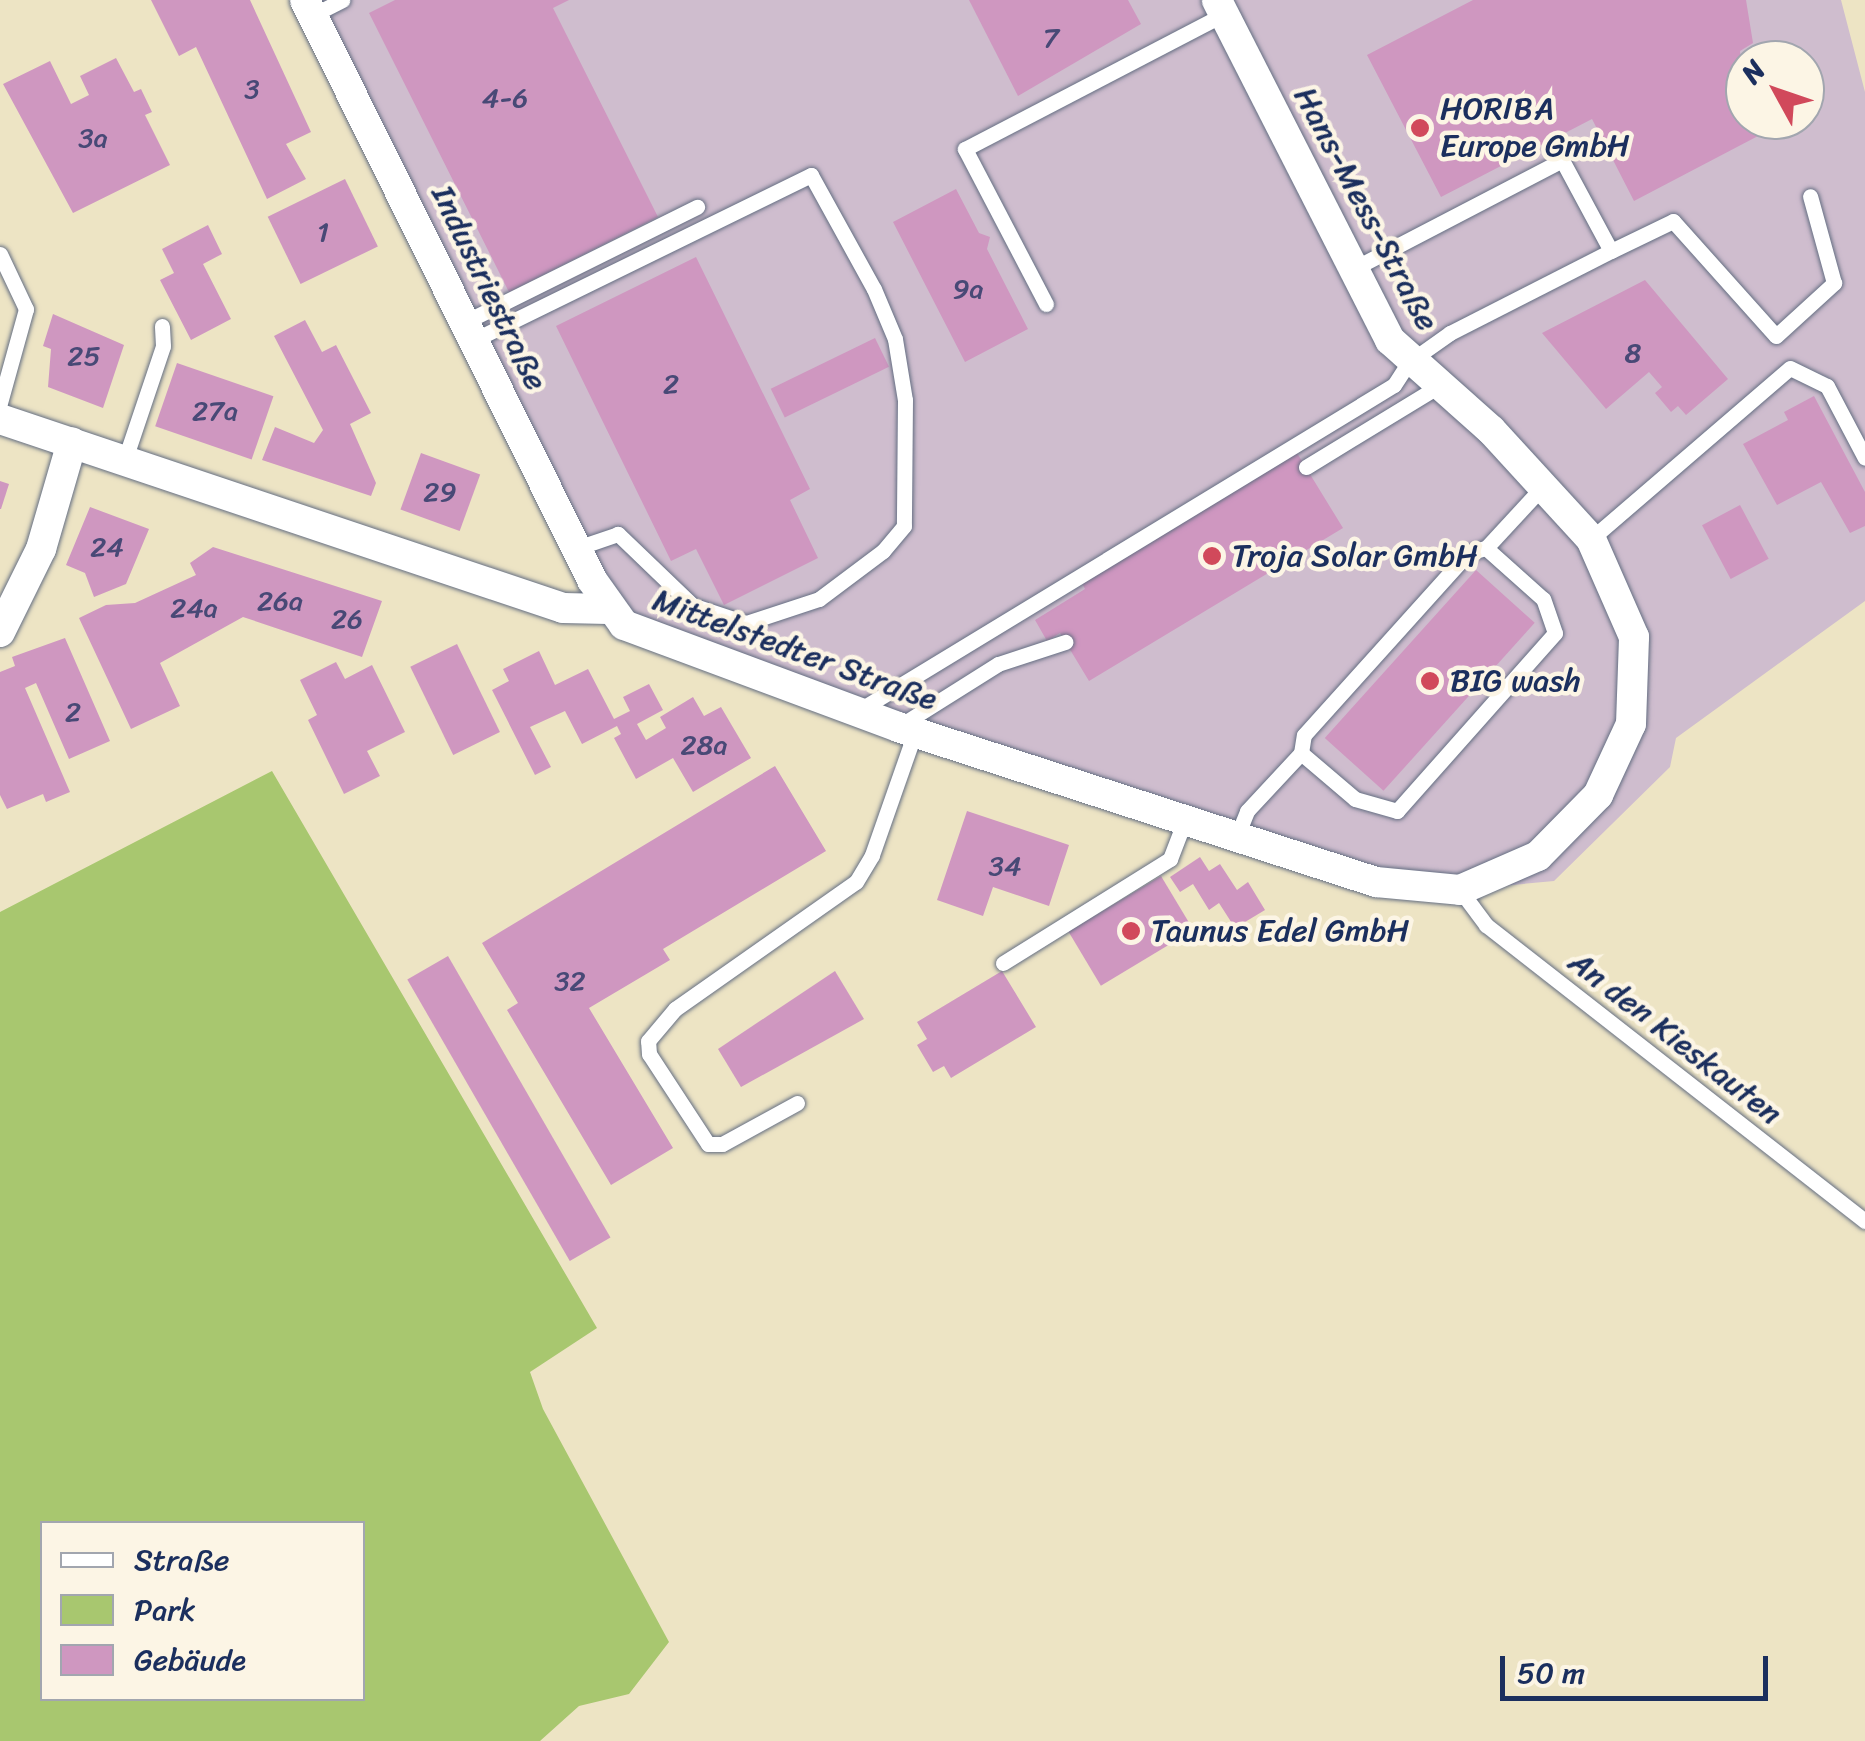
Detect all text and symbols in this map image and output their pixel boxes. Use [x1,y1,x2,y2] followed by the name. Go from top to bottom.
[1043,21,1059,55] house number: 7
[1725,40,1825,140] north arrow
[1728,48,1778,95] text: N
[244,72,260,106] house number: 3
[1285,80,1447,338] street label: Hans-Mess-Straße
[482,81,528,115] house number: 4-6
[1440,91,1629,166] place label: HORIBA Europe GmbH
[1409,117,1431,139] marker: HORIBA Europe GmbH
[78,121,108,155] house number: 3a
[423,179,555,397] street label: Industriestraße
[317,215,329,249] house number: 1
[952,272,984,306] house number: 9a
[1625,336,1641,370] house number: 8
[67,339,101,373] house number: 25
[663,367,679,401] house number: 2
[192,394,238,428] house number: 27a
[423,475,457,509] house number: 29
[90,530,124,564] house number: 24
[1232,537,1478,575] place label: Troja Solar GmbH
[1201,545,1223,567] marker: Troja Solar GmbH
[647,581,943,719] street label: Mittelstedter Straße
[257,584,303,618] house number: 26a
[170,591,218,625] house number: 24a
[331,602,363,636] house number: 26
[1450,662,1581,700] place label: BIG wash
[1419,670,1441,692] marker: BIG wash
[65,695,81,729] house number: 2
[680,728,728,762] house number: 28a
[989,849,1021,883] house number: 34
[1151,912,1409,950] place label: Taunus Edel GmbH
[1120,920,1142,942] marker: Taunus Edel GmbH
[1560,942,1790,1134] street label: An den Kieskauten
[554,964,586,998] house number: 32
[40,1521,365,1701] legend
[134,1533,229,1587] text: Straße
[134,1583,196,1637] text: Park
[134,1633,246,1687] text: Gebäude
[1505,1636,1772,1698] scale bar
[1517,1646,1585,1700] text: 50 m

